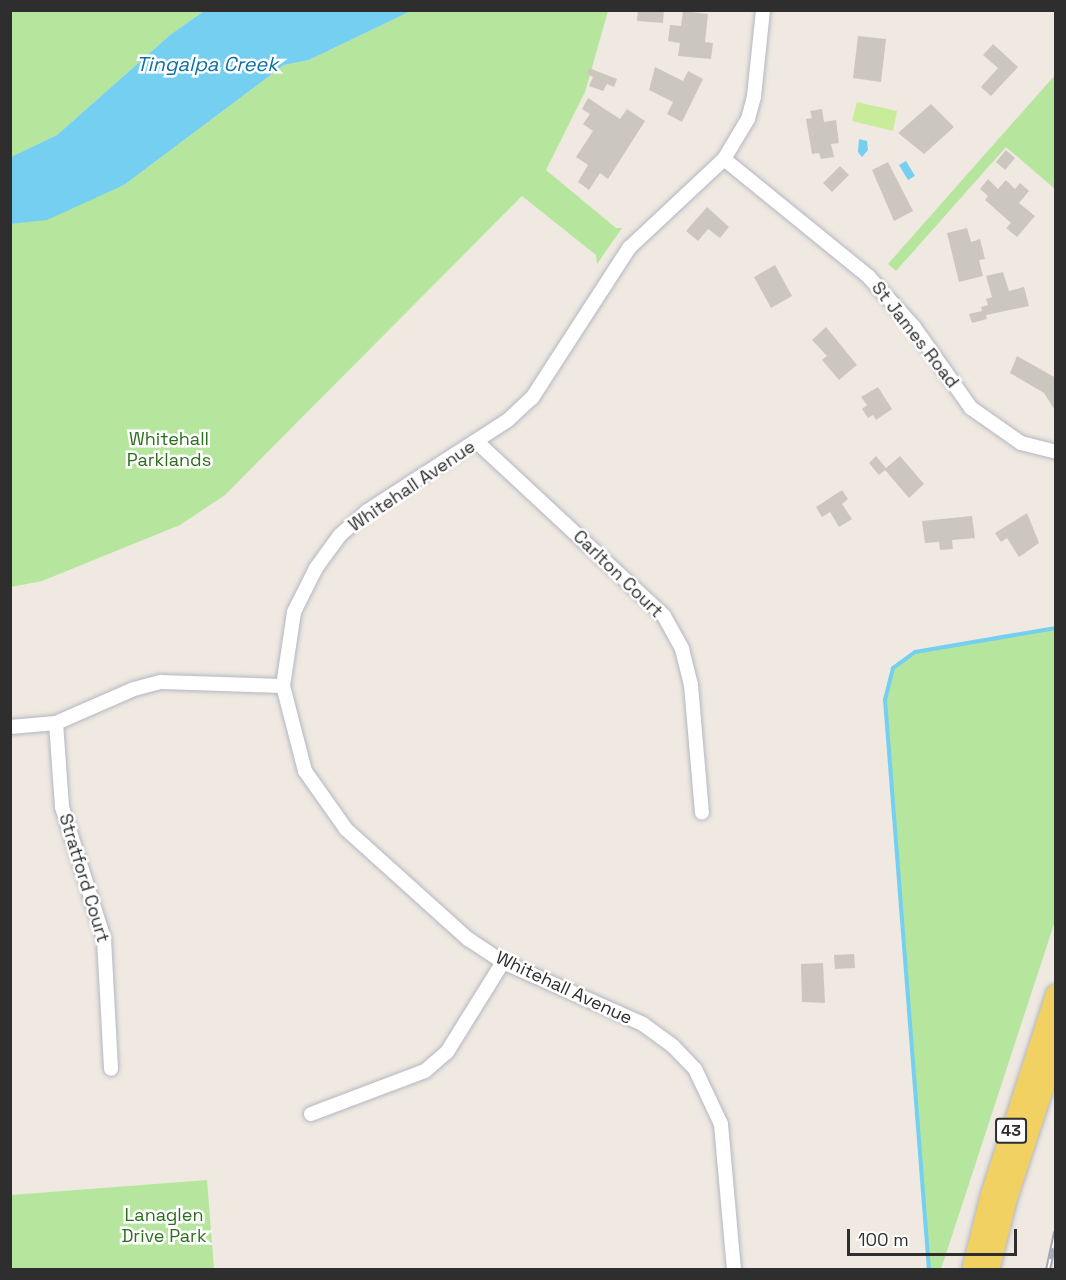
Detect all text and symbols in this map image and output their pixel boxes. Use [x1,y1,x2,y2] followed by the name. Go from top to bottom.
[136,52,278,76] water label: Tingalpa Creek
[867,278,963,392] street label: St James Road
[127,429,211,472] park label: Whitehall Parklands
[345,436,479,536] street label: Whitehall Avenue
[569,526,667,622] street label: Carlton Court
[54,811,114,945] street label: Stratford Court
[492,947,636,1029] street label: Whitehall Avenue
[994,1118,1028,1144] road number: 43
[121,1205,207,1248] park label: Lanaglen Drive Park
[850,1217,1020,1255] scale bar
[858,1228,909,1251] text: 100 m

